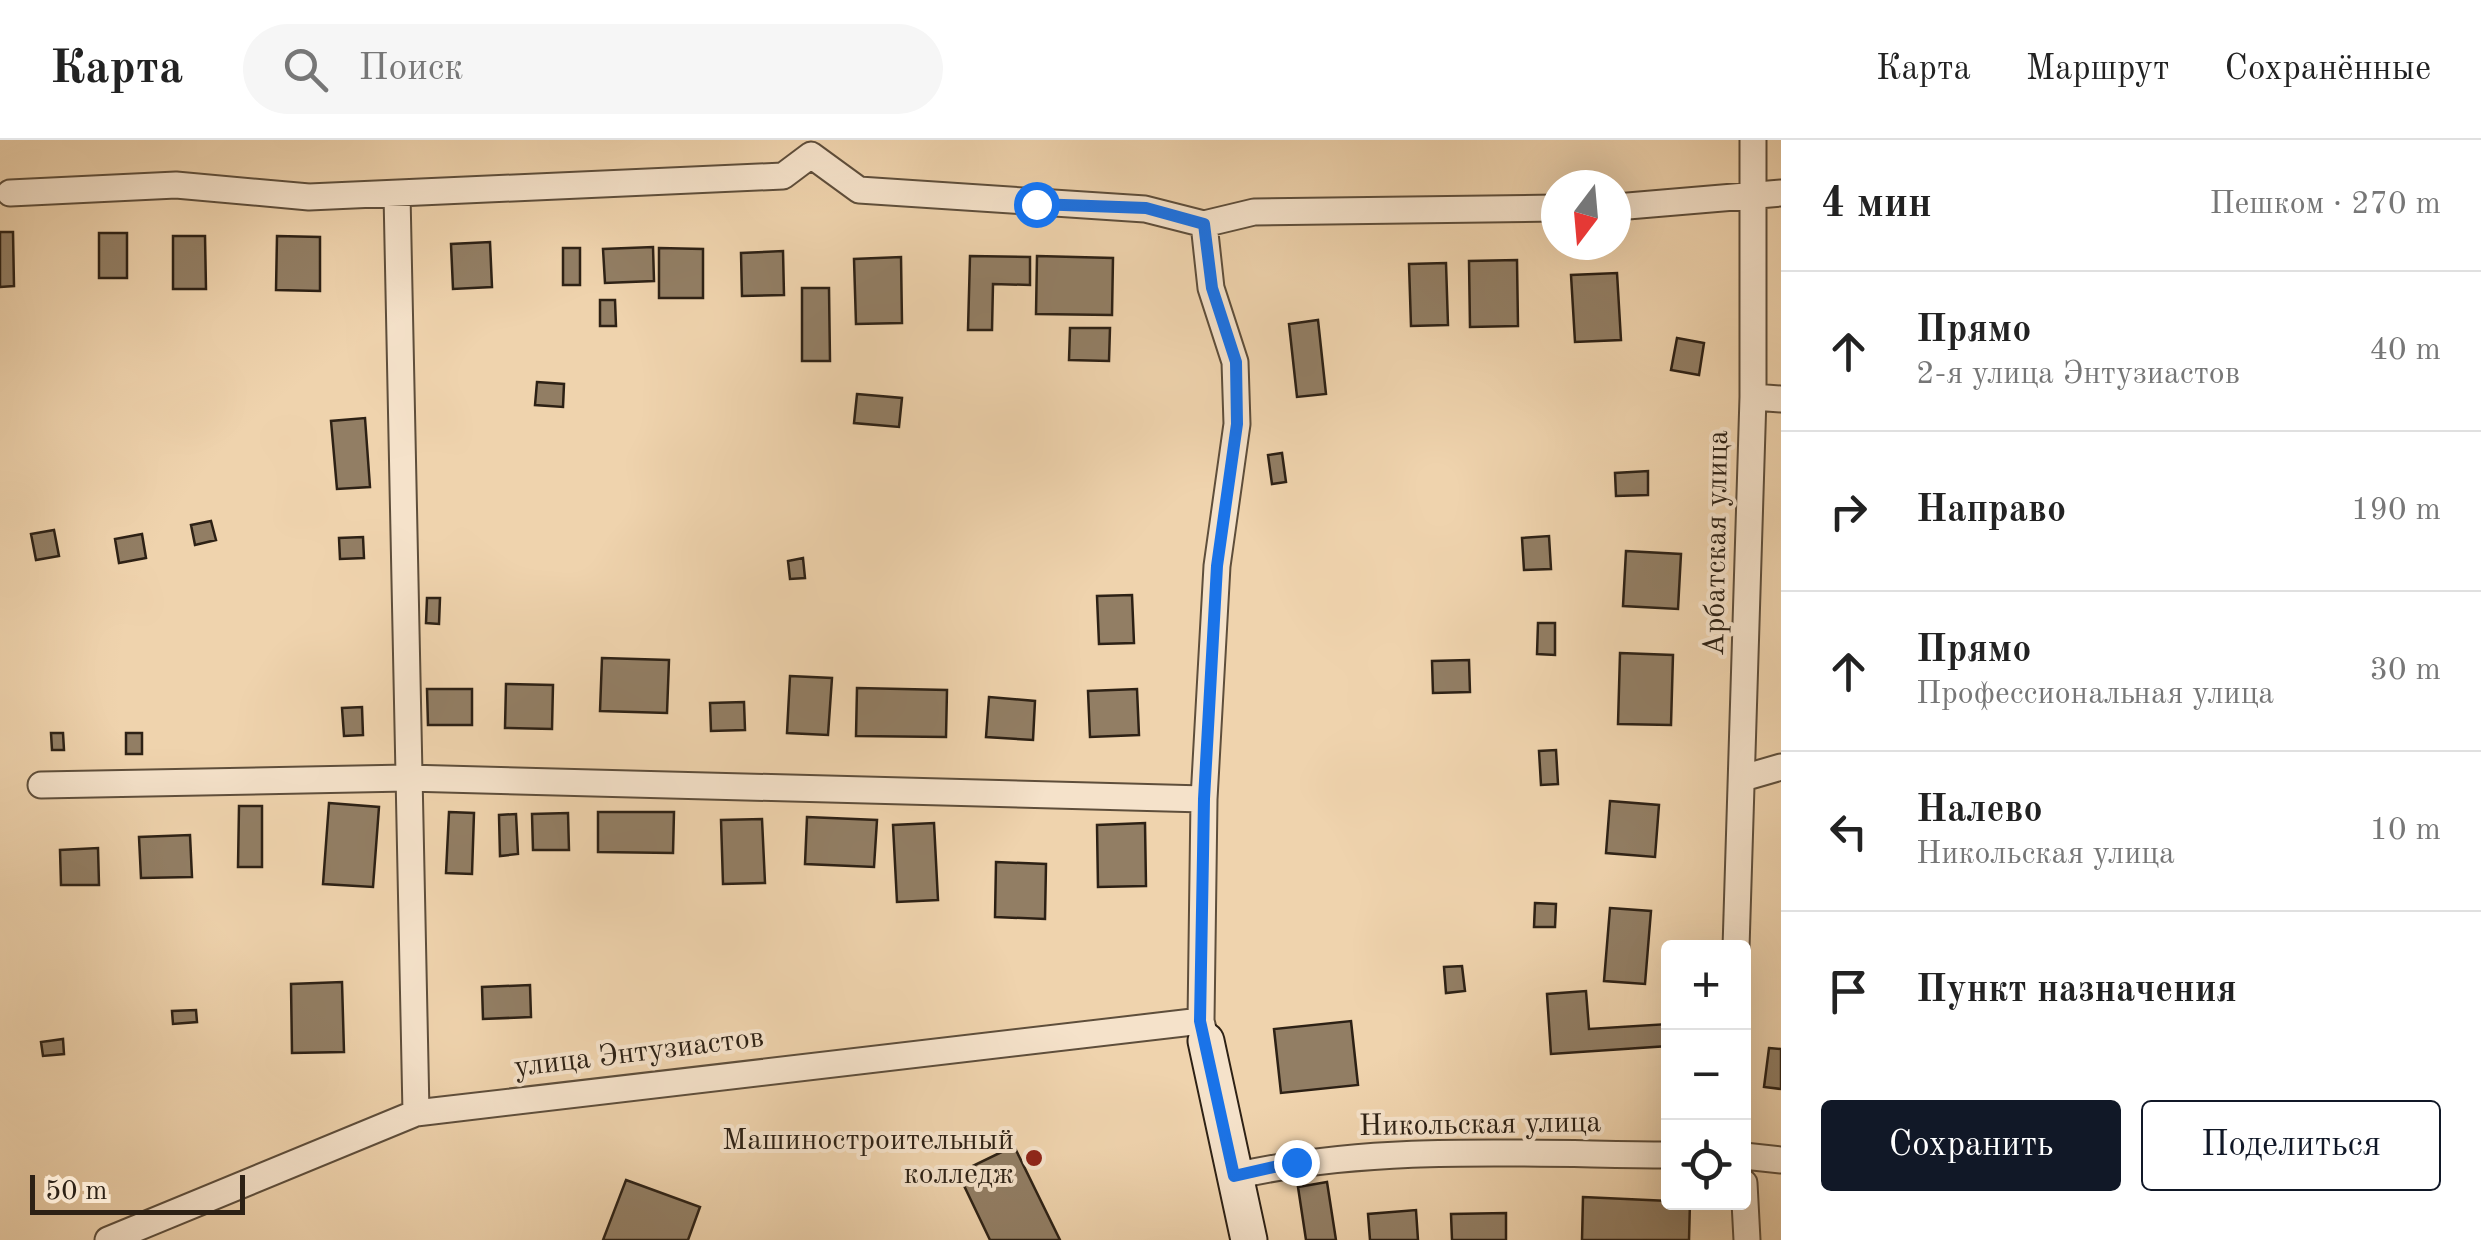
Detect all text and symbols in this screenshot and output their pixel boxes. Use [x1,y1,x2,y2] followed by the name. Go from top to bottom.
[243,24,943,114] search box
[278,42,333,97] icon: search
[50,45,183,93] text: Карта
[358,50,463,88] text: Поиск
[1876,52,1971,87] text: Карта
[2026,52,2170,87] text: Маршрут
[2225,52,2431,87] text: Сохранённые
[1541,170,1631,260] north arrow
[1014,182,1060,228] route start
[1821,184,1932,226] text: 4 мин
[2209,189,2441,221] text: Пешком · 270 m
[1916,312,2031,350] text: Прямо
[1821,324,1876,379] icon: ahead
[2370,335,2441,367] text: 40 m
[1916,359,2240,391] text: 2-я улица Энтузиастов
[1700,430,1734,656] street label: Арбатская улица
[1821,484,1876,539] icon: right
[1916,492,2066,530] text: Направо
[2351,495,2441,527] text: 190 m
[1916,632,2031,670] text: Прямо
[1821,644,1876,699] icon: ahead
[2370,655,2441,687] text: 30 m
[1916,679,2274,711] text: Профессиональная улица
[1916,792,2043,830] text: Налево
[1821,804,1876,859] icon: left
[2370,815,2441,847] text: 10 m
[1916,839,2175,871] text: Никольская улица
[1661,940,1751,1210] map controls
[1661,940,1751,1030] button: +
[1821,964,1876,1019] icon: arrive
[1916,972,2237,1010] text: Пункт назначения
[512,1023,766,1083] street label: улица Энтузиастов
[1661,1030,1751,1120] button: −
[1821,1100,2121,1191] button: Сохранить
[2141,1100,2441,1191] button: Поделиться
[1358,1108,1602,1142] street label: Никольская улица
[1661,1120,1751,1210] button: locate
[722,1126,1014,1190] place label: Машиностроительный колледж
[1274,1140,1320,1186] route end
[1023,1147,1045,1169] marker: Машиностроительный колледж
[30,1170,245,1214] scale bar
[45,1178,108,1206] text: 50 m

